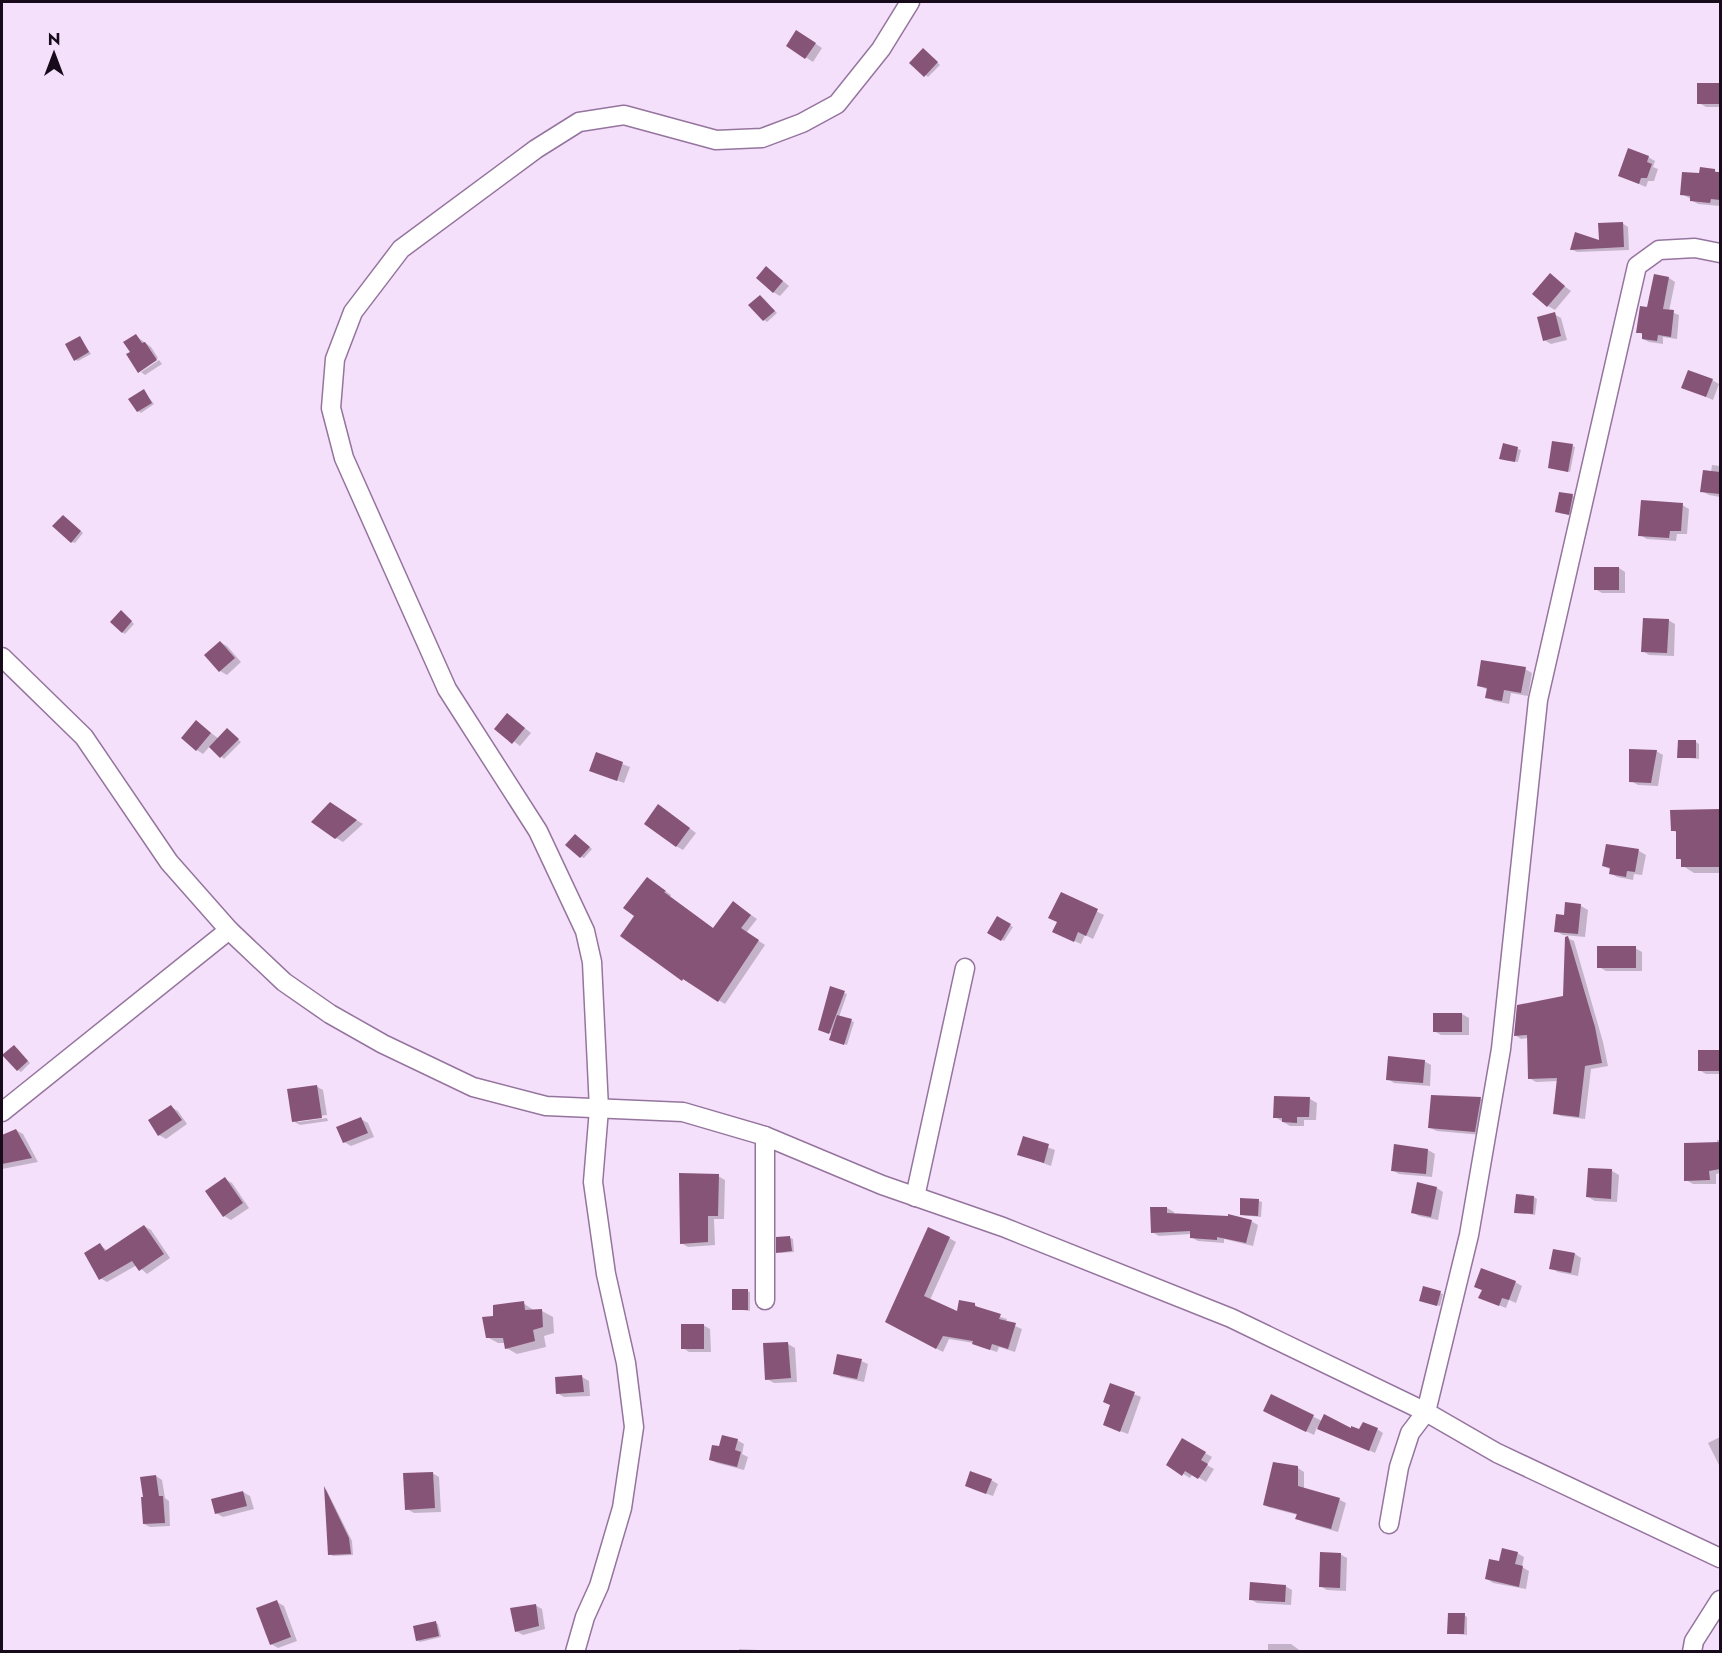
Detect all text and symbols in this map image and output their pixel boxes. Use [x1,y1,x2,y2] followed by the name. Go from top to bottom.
[24,24,84,84] north arrow
[48,28,60,51] text: N

